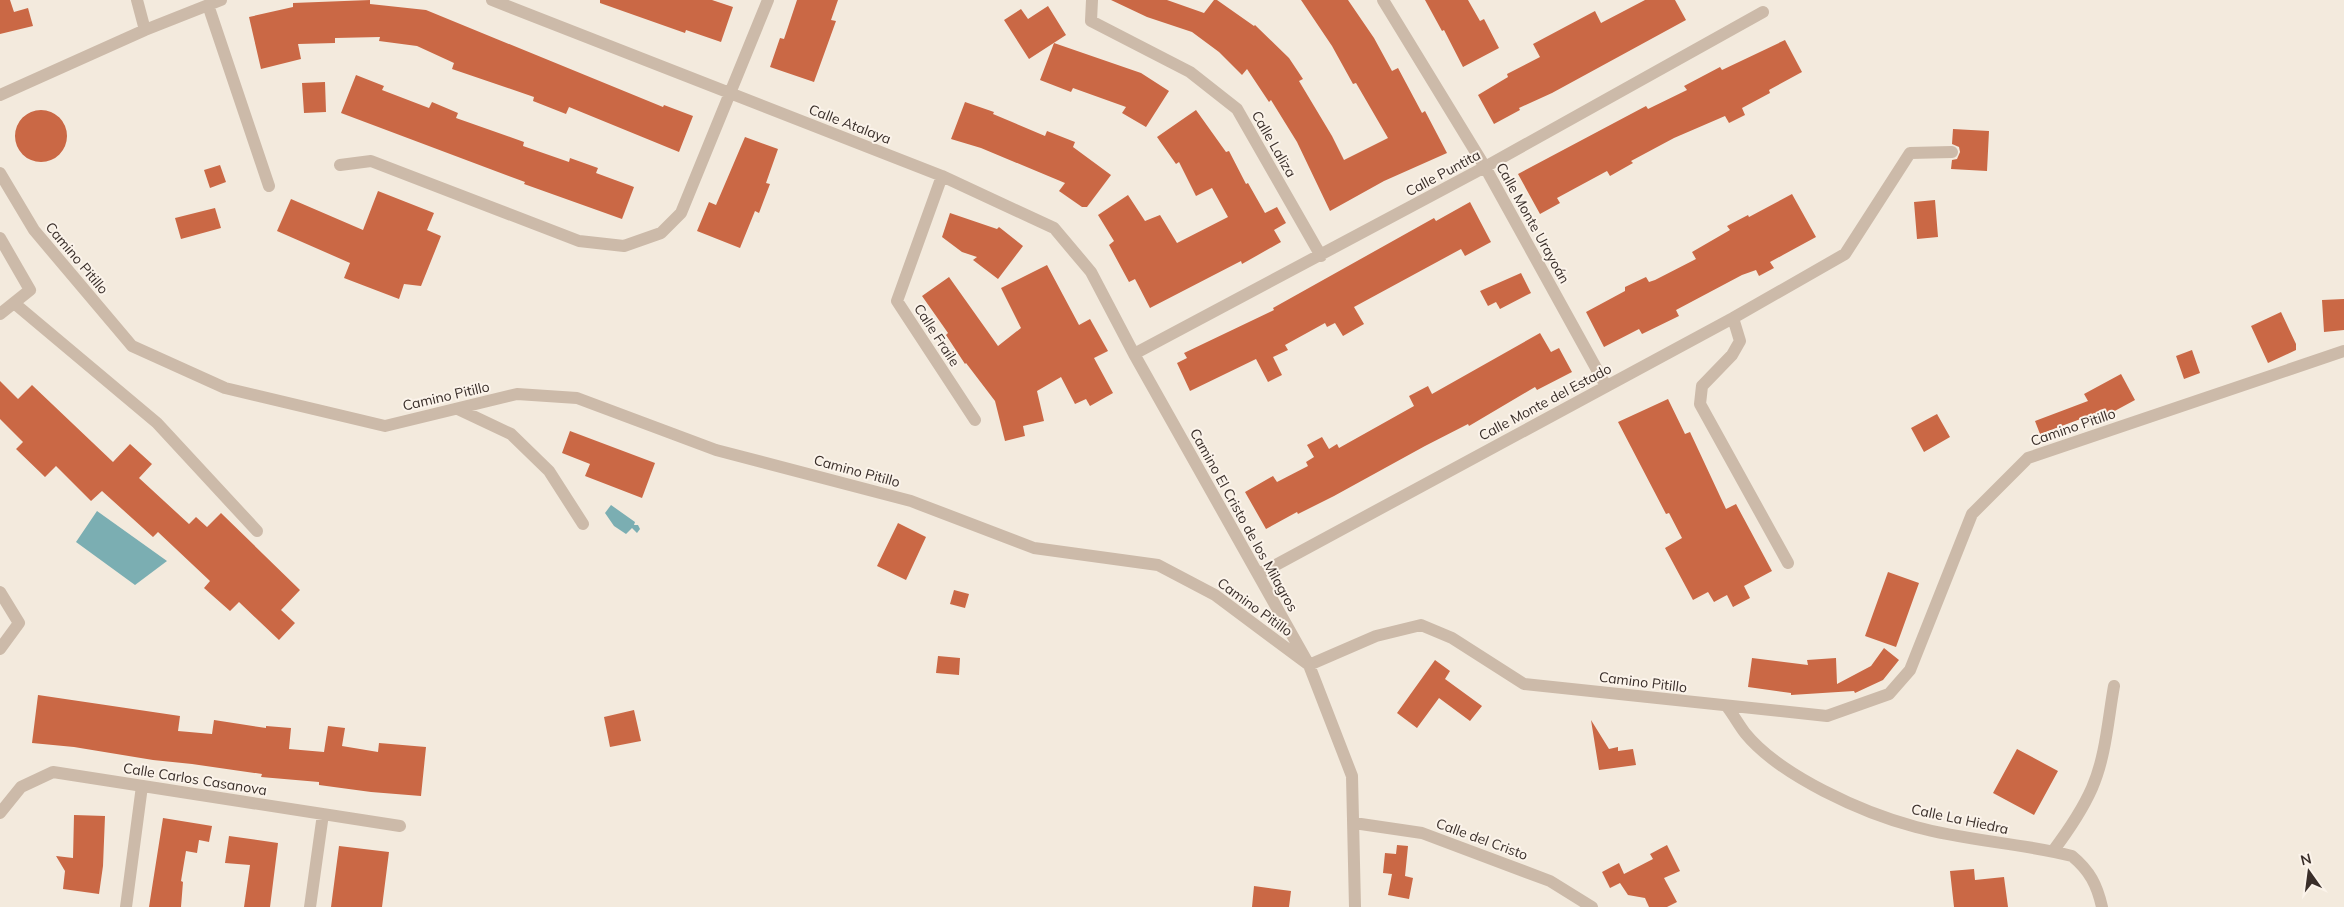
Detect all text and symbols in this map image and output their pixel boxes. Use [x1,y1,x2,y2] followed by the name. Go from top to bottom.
[806,100,894,148] street label: Calle Atalaya
[1248,107,1300,181] street label: Calle Laliza
[1402,146,1484,200] street label: Calle Puntita
[1492,159,1574,287] street label: Calle Monte Urayoán
[42,218,112,298] street label: Camino Pitillo
[910,300,964,370] street label: Calle Fraile
[1476,359,1614,445] street label: Calle Monte del Estado
[401,377,491,415] street label: Camino Pitillo
[2028,404,2118,450] street label: Camino Pitillo
[1186,425,1302,615] street label: Camino El Cristo de los Milagros
[812,451,902,491] street label: Camino Pitillo
[1214,574,1296,640] street label: Camino Pitillo
[1598,668,1688,696] street label: Camino Pitillo
[122,759,268,799] street label: Calle Carlos Casanova
[1910,800,2010,838] street label: Calle La Hiedra
[1434,814,1530,864] street label: Calle del Cristo
[2284,847,2334,897] north arrow
[2299,849,2313,869] text: N

